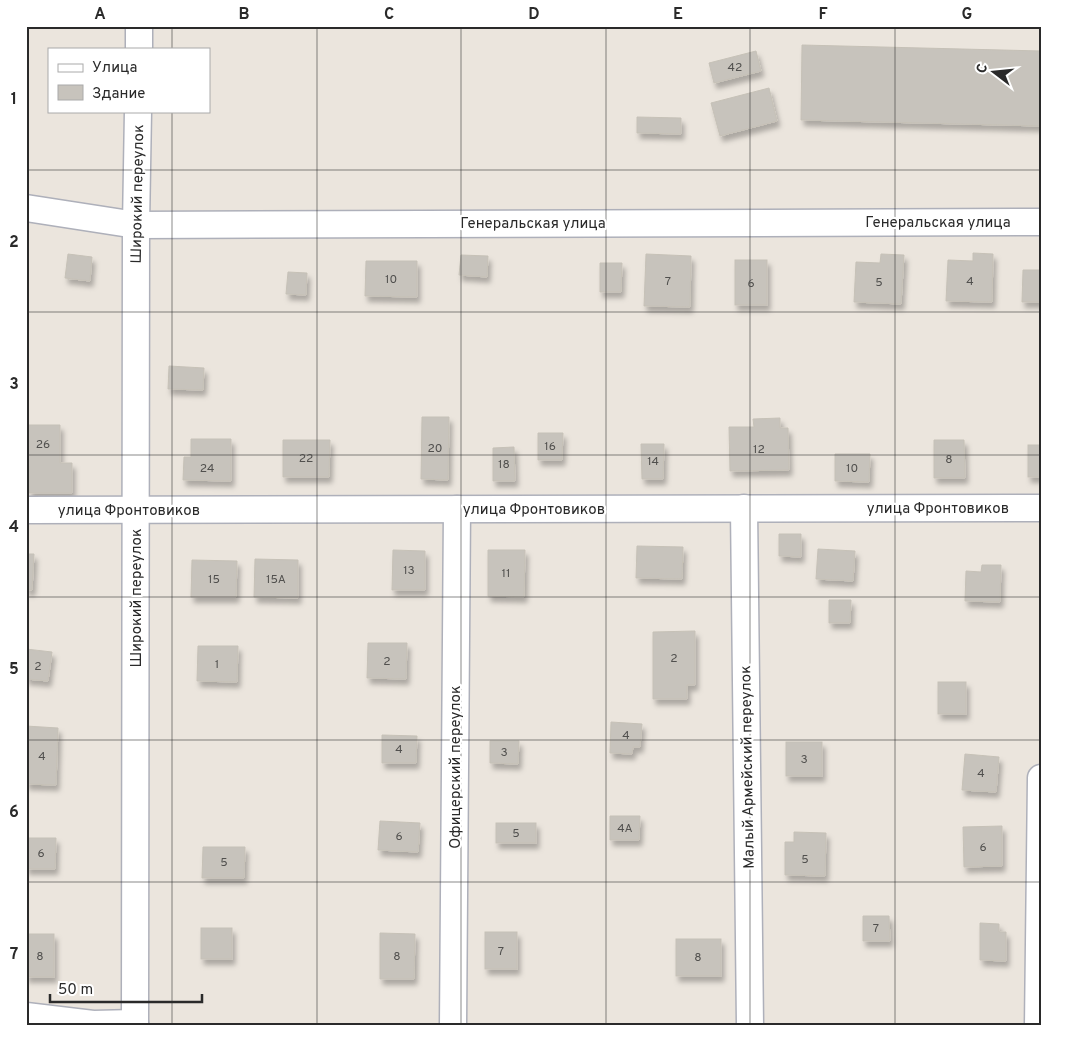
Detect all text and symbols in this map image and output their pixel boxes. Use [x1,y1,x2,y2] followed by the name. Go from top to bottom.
[94,5,106,25] text: A
[238,5,250,25] text: B
[384,5,394,25] text: C
[528,5,540,25] text: D
[673,5,683,25] text: E
[818,5,828,25] text: F
[962,5,972,25] text: G
[48,48,210,112] legend
[970,48,1020,98] north arrow
[92,59,137,78] text: Улица
[728,60,742,76] house number: 42
[974,62,992,75] text: С
[92,85,145,104] text: Здание
[11,90,17,110] text: 1
[128,124,149,264] street label: Широкий переулок
[865,214,1011,233] street label: Генеральская улица
[460,215,606,234] street label: Генеральская улица
[9,233,19,253] text: 2
[385,272,397,288] house number: 10
[665,274,671,290] house number: 7
[966,274,974,290] house number: 4
[875,275,883,291] house number: 5
[747,276,755,292] house number: 6
[9,375,19,395] text: 3
[36,437,50,453] house number: 26
[544,439,556,455] house number: 16
[427,441,443,457] house number: 20
[753,442,765,458] house number: 12
[299,451,313,467] house number: 22
[945,452,953,468] house number: 8
[647,454,659,470] house number: 14
[498,457,510,473] house number: 18
[200,461,214,477] house number: 24
[846,461,858,477] house number: 10
[867,500,1009,519] street label: улица Фронтовиков
[463,501,605,520] street label: улица Фронтовиков
[58,502,200,521] street label: улица Фронтовиков
[9,518,19,538] text: 4
[128,528,147,668] street label: Широкий переулок
[403,563,415,579] house number: 13
[502,566,510,582] house number: 11
[208,572,220,588] house number: 15
[266,572,286,588] house number: 15А
[670,651,678,667] house number: 2
[383,654,391,670] house number: 2
[215,657,219,673] house number: 1
[34,659,42,675] house number: 2
[9,660,19,680] text: 5
[737,665,760,869] street label: Малый Армейский переулок
[447,685,466,849] street label: Офицерский переулок
[622,728,630,744] house number: 4
[395,742,403,758] house number: 4
[500,745,508,761] house number: 3
[38,749,46,765] house number: 4
[800,752,808,768] house number: 3
[977,766,985,782] house number: 4
[9,803,19,823] text: 6
[617,821,633,837] house number: 4А
[512,826,520,842] house number: 5
[395,829,403,845] house number: 6
[979,840,987,856] house number: 6
[37,846,45,862] house number: 6
[801,852,809,868] house number: 5
[220,855,228,871] house number: 5
[873,921,879,937] house number: 7
[498,944,504,960] house number: 7
[10,945,18,965] text: 7
[36,949,44,965] house number: 8
[393,949,401,965] house number: 8
[694,950,702,966] house number: 8
[50,972,202,1004] scale bar
[58,981,93,1000] text: 50 m

